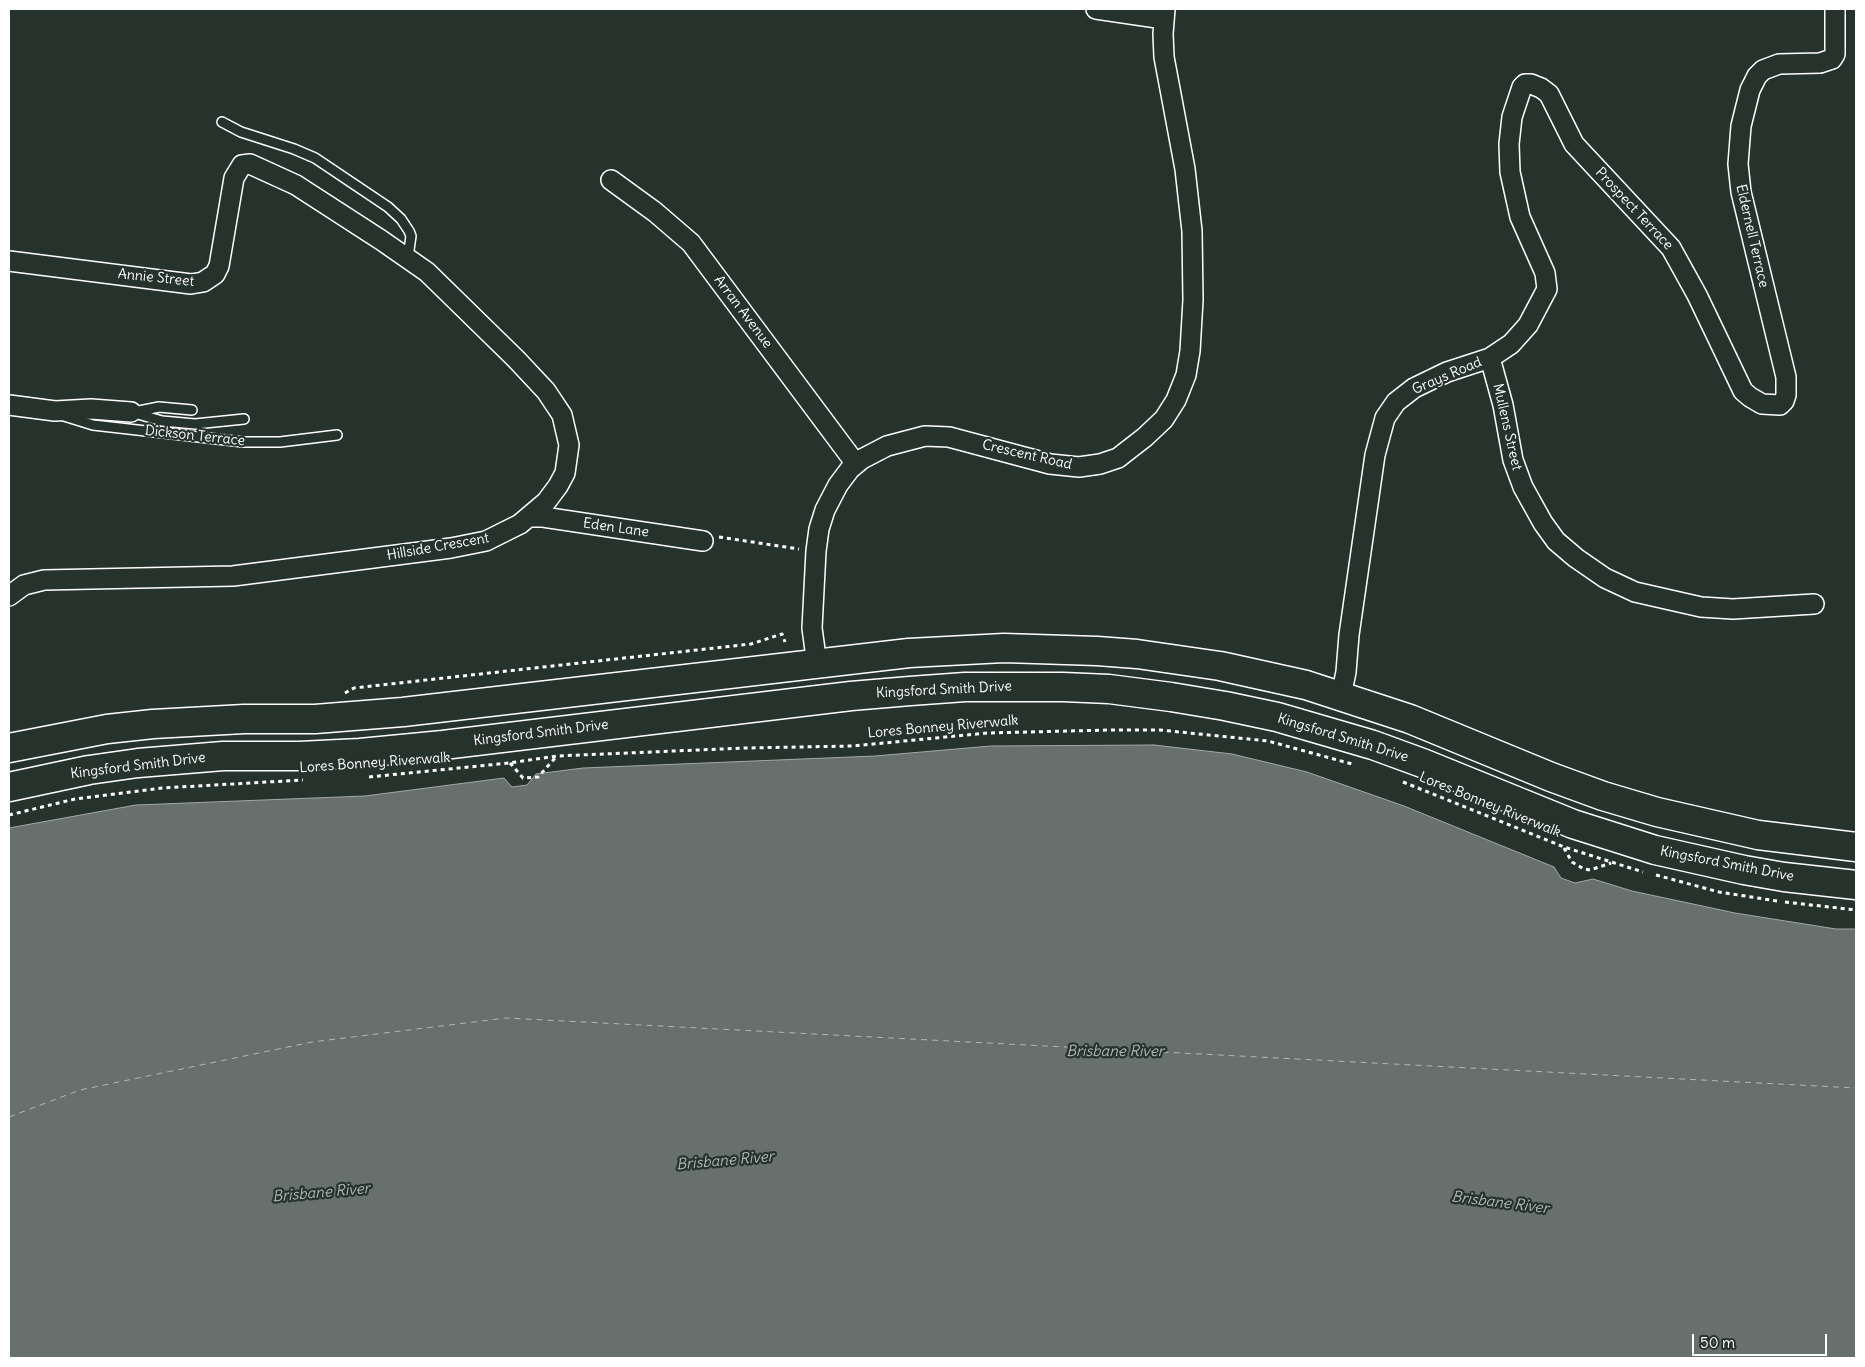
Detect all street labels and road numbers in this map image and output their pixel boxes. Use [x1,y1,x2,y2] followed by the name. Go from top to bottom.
[1592,164,1676,254] street label: Prospect Terrace
[1732,183,1772,289] street label: Eldernell Terrace
[117,266,195,290] street label: Annie Street
[710,272,776,352] street label: Arran Avenue
[1410,354,1484,398] street label: Grays Road
[1489,382,1525,472] street label: Mullens Street
[144,422,246,450] street label: Dickson Terrace
[980,437,1074,473] street label: Crescent Road
[582,515,650,541] street label: Eden Lane
[386,530,490,564] street label: Hillside Crescent
[876,678,1012,702] street label: Kingsford Smith Drive
[1276,710,1410,766] street label: Kingsford Smith Drive
[867,712,1019,742] street label: Lores Bonney Riverwalk
[473,716,609,750] street label: Kingsford Smith Drive
[70,749,206,783] street label: Kingsford Smith Drive
[299,749,451,777] street label: Lores Bonney Riverwalk
[1417,769,1563,841] street label: Lores Bonney Riverwalk
[1659,843,1795,885] street label: Kingsford Smith Drive

